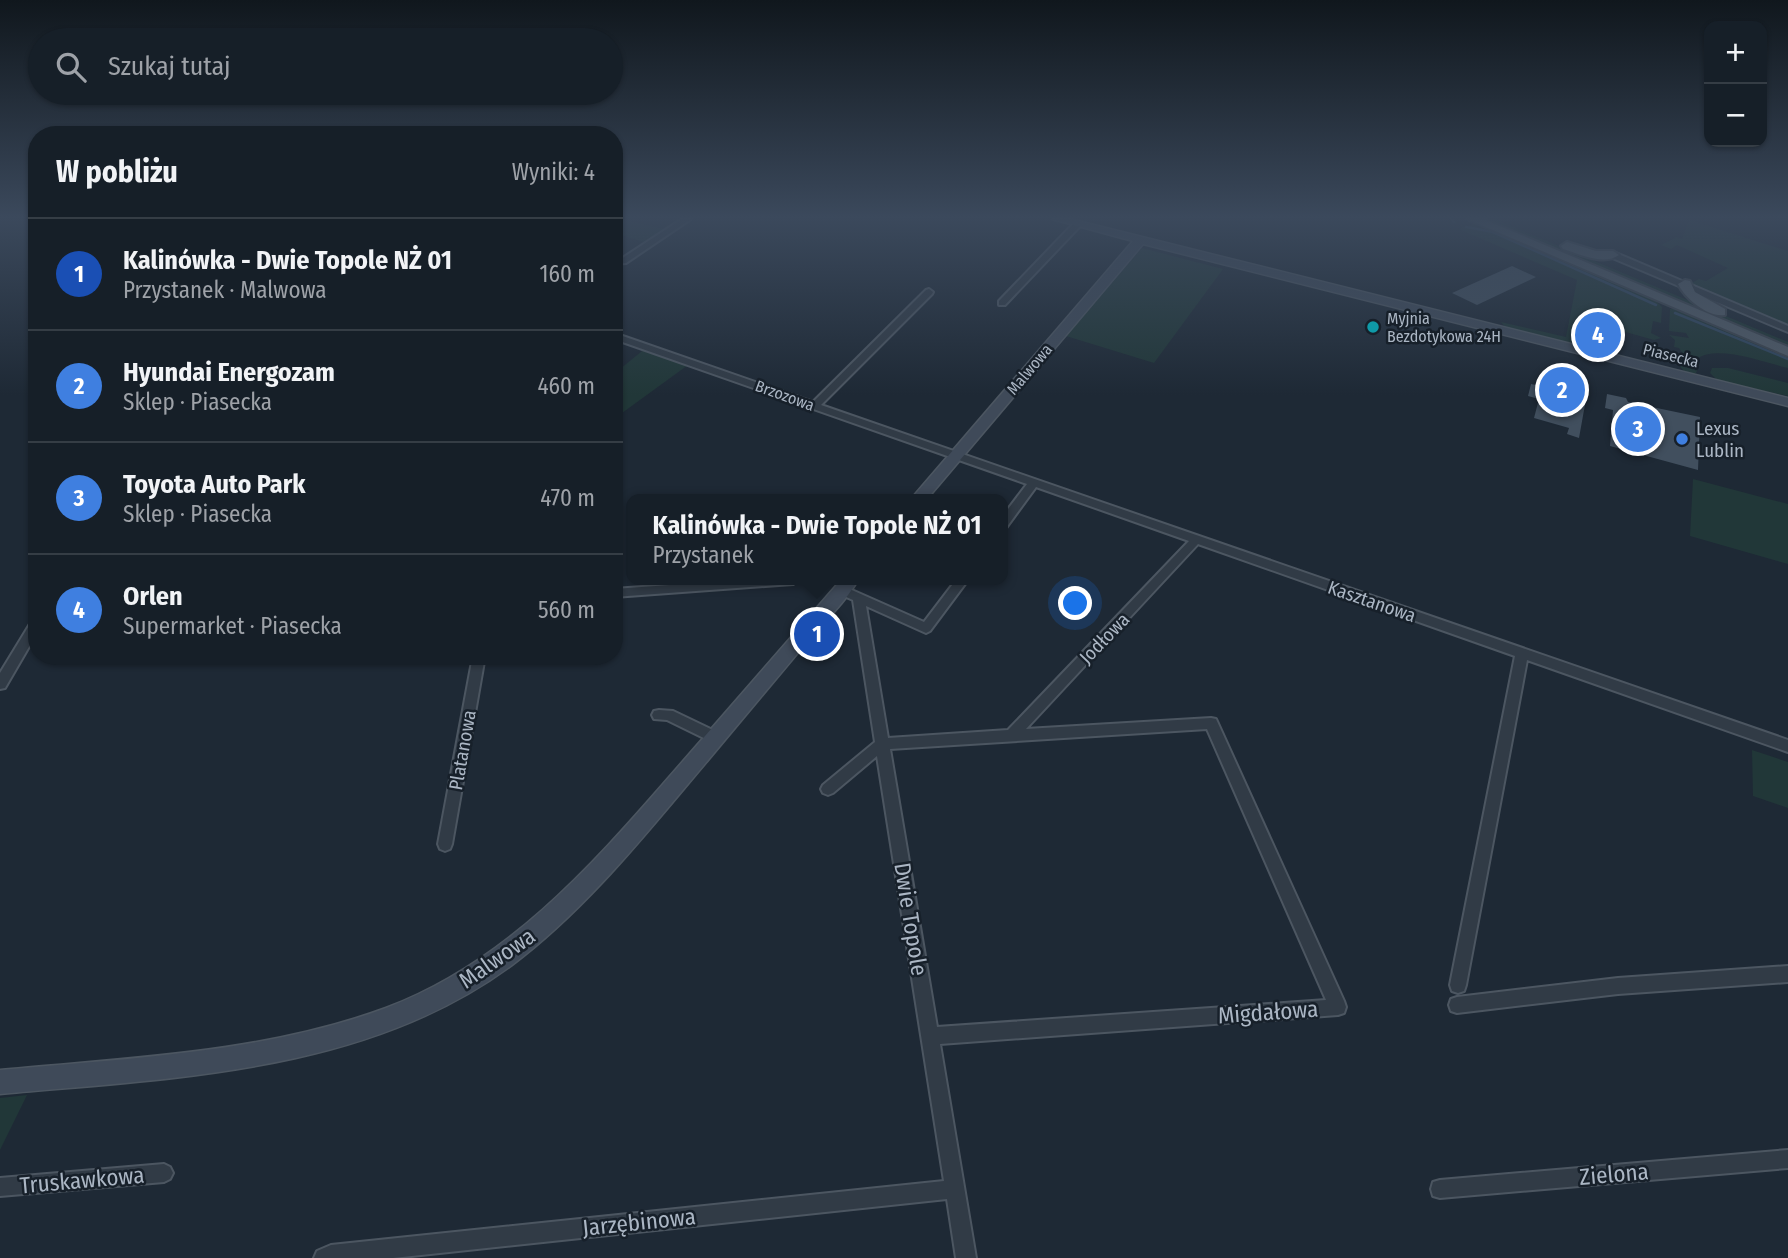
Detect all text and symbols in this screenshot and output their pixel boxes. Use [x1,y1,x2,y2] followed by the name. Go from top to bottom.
[1704,21,1767,147] map controls
[1704,21,1767,84] button: +
[28,28,623,105] search box
[52,48,90,86] icon: search
[108,51,231,82] text: Szukaj tutaj
[1704,84,1767,147] button: −
[56,154,178,190] text: W pobliżu
[512,158,595,186] text: Wyniki: 4
[123,245,452,276] text: Kalinówka - Dwie Topole NŻ 01
[74,260,84,288] text: 1
[540,260,595,288] text: 160 m
[123,276,327,304] text: Przystanek · Malwowa
[1387,309,1501,346] place label: Myjnia Bezdotykowa 24H
[1575,309,1621,361] pin: 4
[1365,319,1381,335] marker: Myjnia Bezdotykowa 24H
[1641,339,1701,372] street label: Piasecka
[1003,340,1056,399] street label: Malwowa
[123,357,335,388] text: Hyundai Energozam
[1539,364,1585,416] pin: 2
[74,372,84,400] text: 2
[537,372,595,400] text: 460 m
[753,376,817,415] street label: Brzozowa
[123,388,272,416] text: Sklep · Piasecka
[1615,403,1661,455] pin: 3
[1696,417,1744,462] place label: Lexus Lublin
[1674,431,1690,447] marker: Lexus Lublin
[123,469,305,500] text: Toyota Auto Park
[74,484,84,512] text: 3
[540,484,595,512] text: 470 m
[626,494,1008,585] popup
[123,500,272,528] text: Sklep · Piasecka
[653,510,981,541] text: Kalinówka - Dwie Topole NŻ 01
[653,541,754,569] text: Przystanek
[1325,576,1419,627] street label: Kasztanowa
[123,581,183,612] text: Orlen
[1058,586,1092,620] your location
[73,596,85,624] text: 4
[538,596,595,624] text: 560 m
[794,608,840,660] pin: 1
[1074,608,1134,669] street label: Jodłowa
[123,612,342,640] text: Supermarket · Piasecka
[444,708,481,792] street label: Platanowa
[888,860,934,978] street label: Dwie Topole
[453,922,541,994] street label: Malwowa
[1217,995,1319,1029] street label: Migdałowa
[1578,1157,1650,1191] street label: Zielona
[18,1161,146,1199] street label: Truskawkowa
[581,1202,697,1242] street label: Jarzębinowa

